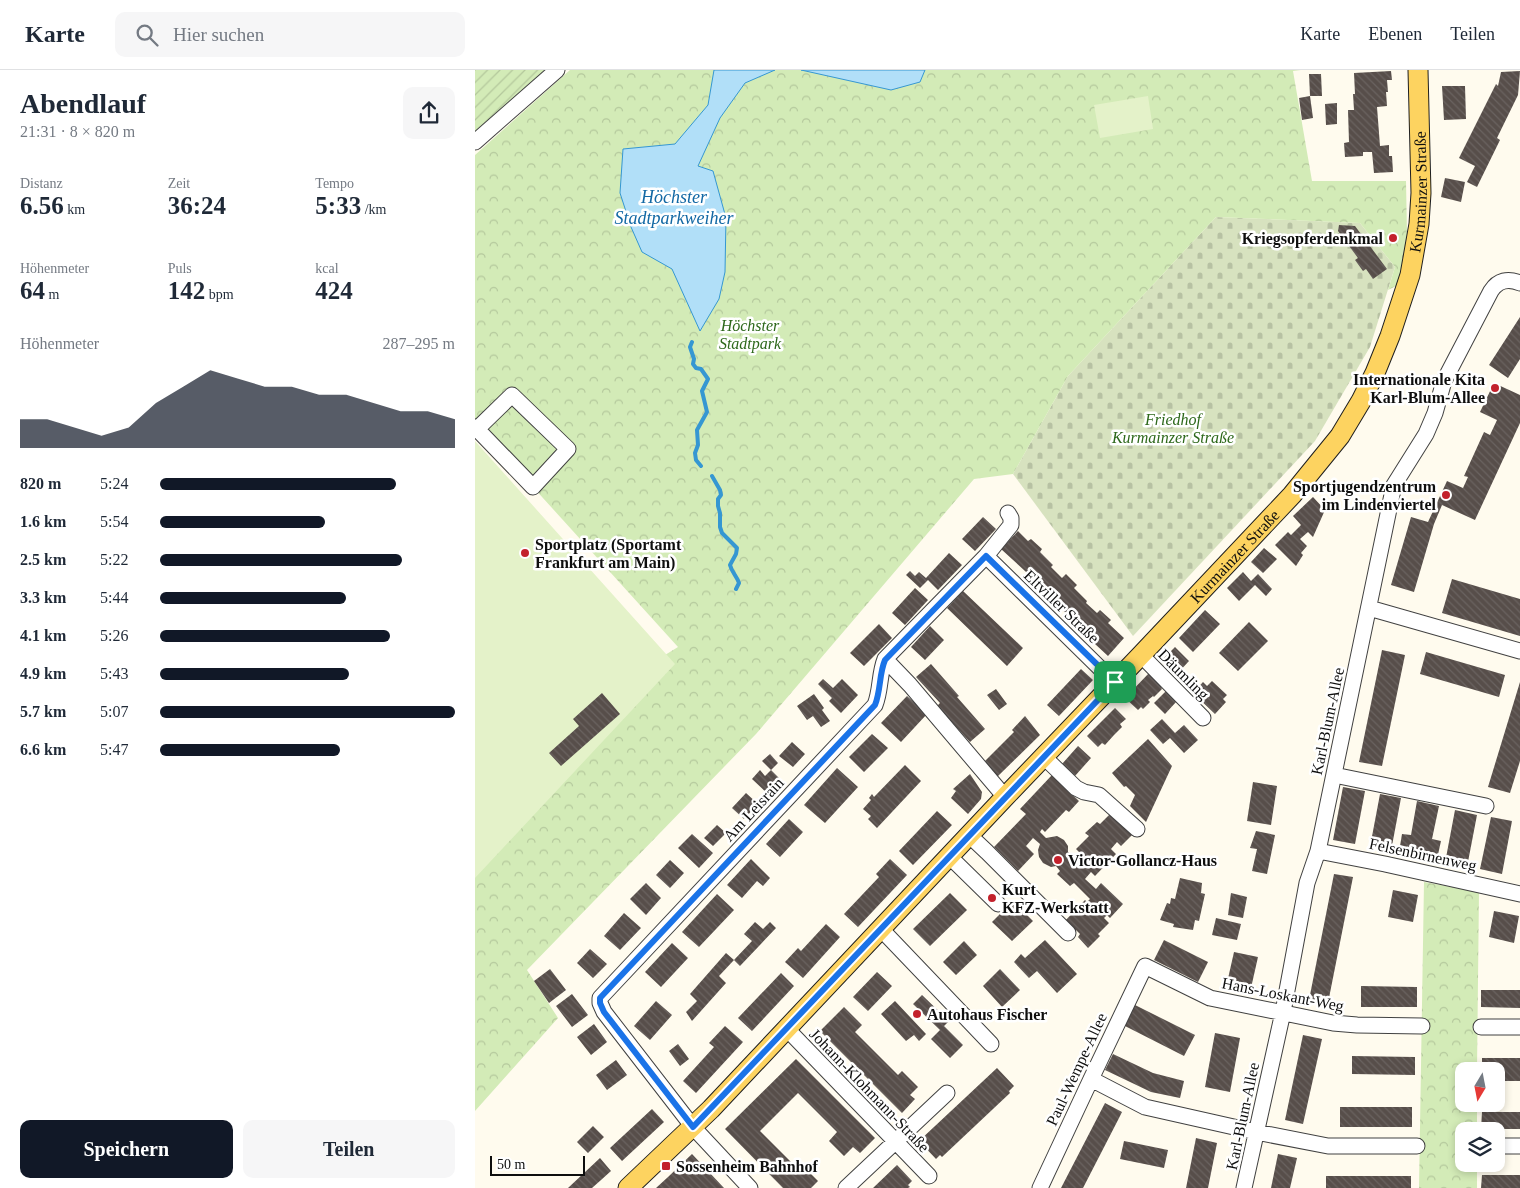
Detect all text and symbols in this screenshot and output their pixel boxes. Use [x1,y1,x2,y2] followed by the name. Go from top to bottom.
[115,12,465,57] search box
[25,21,85,47] text: Karte
[133,21,161,49] icon: search
[173,24,264,45] text: Hier suchen
[1300,24,1340,44] text: Karte
[1368,24,1422,44] text: Ebenen
[1450,24,1495,44] text: Teilen
[403,87,455,139] button: share
[20,88,146,119] text: Abendlauf
[20,123,135,140] text: 21:31 · 8 × 820 m
[1406,131,1430,254] street label: Kurmainzer Straße
[20,176,63,191] text: Distanz
[168,176,190,191] text: Zeit
[315,176,354,191] text: Tempo
[615,187,734,228] water label: Höchster Stadtparkweiher
[20,192,64,219] text: 6.56
[168,192,226,219] text: 36:24
[315,192,361,219] text: 5:33
[64,202,85,217] text: km
[361,202,386,217] text: /km
[1242,230,1384,248] place label: Kriegsopferdenkmal
[1387,232,1399,244] marker: Kriegsopferdenkmal
[20,261,89,276] text: Höhenmeter
[168,261,192,276] text: Puls
[315,261,339,276] text: kcal
[20,277,45,304] text: 64
[168,277,205,304] text: 142
[315,277,353,304] text: 424
[45,287,59,302] text: m
[205,287,234,302] text: bpm
[719,317,782,353] park label: Höchster Stadtpark
[20,335,99,352] text: Höhenmeter
[383,335,455,352] text: 287–295 m
[1353,371,1485,406] place label: Internationale Kita Karl-Blum-Allee
[1489,382,1501,394] marker: Internationale Kita Karl-Blum-Allee
[1111,411,1234,446] park label: Friedhof Kurmainzer Straße
[20,475,61,492] text: 820 m
[100,475,128,492] text: 5:24
[1293,478,1437,513] place label: Sportjugendzentrum im Lindenviertel
[1440,489,1452,501] marker: Sportjugendzentrum im Lindenviertel
[1187,506,1283,606] street label: Kurmainzer Straße
[20,513,66,530] text: 1.6 km
[100,513,128,530] text: 5:54
[535,536,682,572] place label: Sportplatz (Sportamt Frankfurt am Main)
[519,547,531,559] marker: Sportplatz (Sportamt Frankfurt am Main)
[20,551,66,568] text: 2.5 km
[100,551,128,568] text: 5:22
[1021,566,1103,646] street label: Eltviller Straße
[20,589,66,606] text: 3.3 km
[100,589,128,606] text: 5:44
[20,627,66,644] text: 4.1 km
[100,627,128,644] text: 5:26
[1154,646,1212,704] street label: Däumling
[1094,661,1136,703] pin
[20,665,66,682] text: 4.9 km
[100,665,128,682] text: 5:43
[1308,666,1347,776] street label: Karl-Blum-Allee
[1101,668,1129,696] icon: arrive
[20,703,66,720] text: 5.7 km
[100,703,128,720] text: 5:07
[20,741,66,758] text: 6.6 km
[100,741,128,758] text: 5:47
[720,774,787,845] street label: Am Leisrain
[1367,835,1478,875] street label: Felsenbirnenweg
[1068,852,1217,869] place label: Victor-Gollancz-Haus
[1052,854,1064,866] marker: Victor-Gollancz-Haus
[1002,881,1109,916] place label: Kurt KFZ-Werkstatt
[986,892,998,904] marker: Kurt KFZ-Werkstatt
[1220,974,1345,1016] street label: Hans-Loskant-Weg
[927,1006,1047,1023] place label: Autohaus Fischer
[911,1008,923,1020] marker: Autohaus Fischer
[1043,1010,1111,1129] street label: Paul-Wempe-Allee
[806,1025,933,1155] street label: Johann-Klohmann-Straße
[1223,1061,1262,1171] street label: Karl-Blum-Allee
[1455,1062,1505,1112] north arrow
[1455,1062,1505,1172] map controls
[20,1120,233,1178] button: Speichern
[243,1120,455,1178] button: Teilen
[1455,1122,1505,1172] button: layers
[490,1153,585,1176] scale bar
[497,1157,525,1172] text: 50 m
[676,1158,818,1175] place label: Sossenheim Bahnhof
[660,1160,672,1172] marker: Sossenheim Bahnhof

